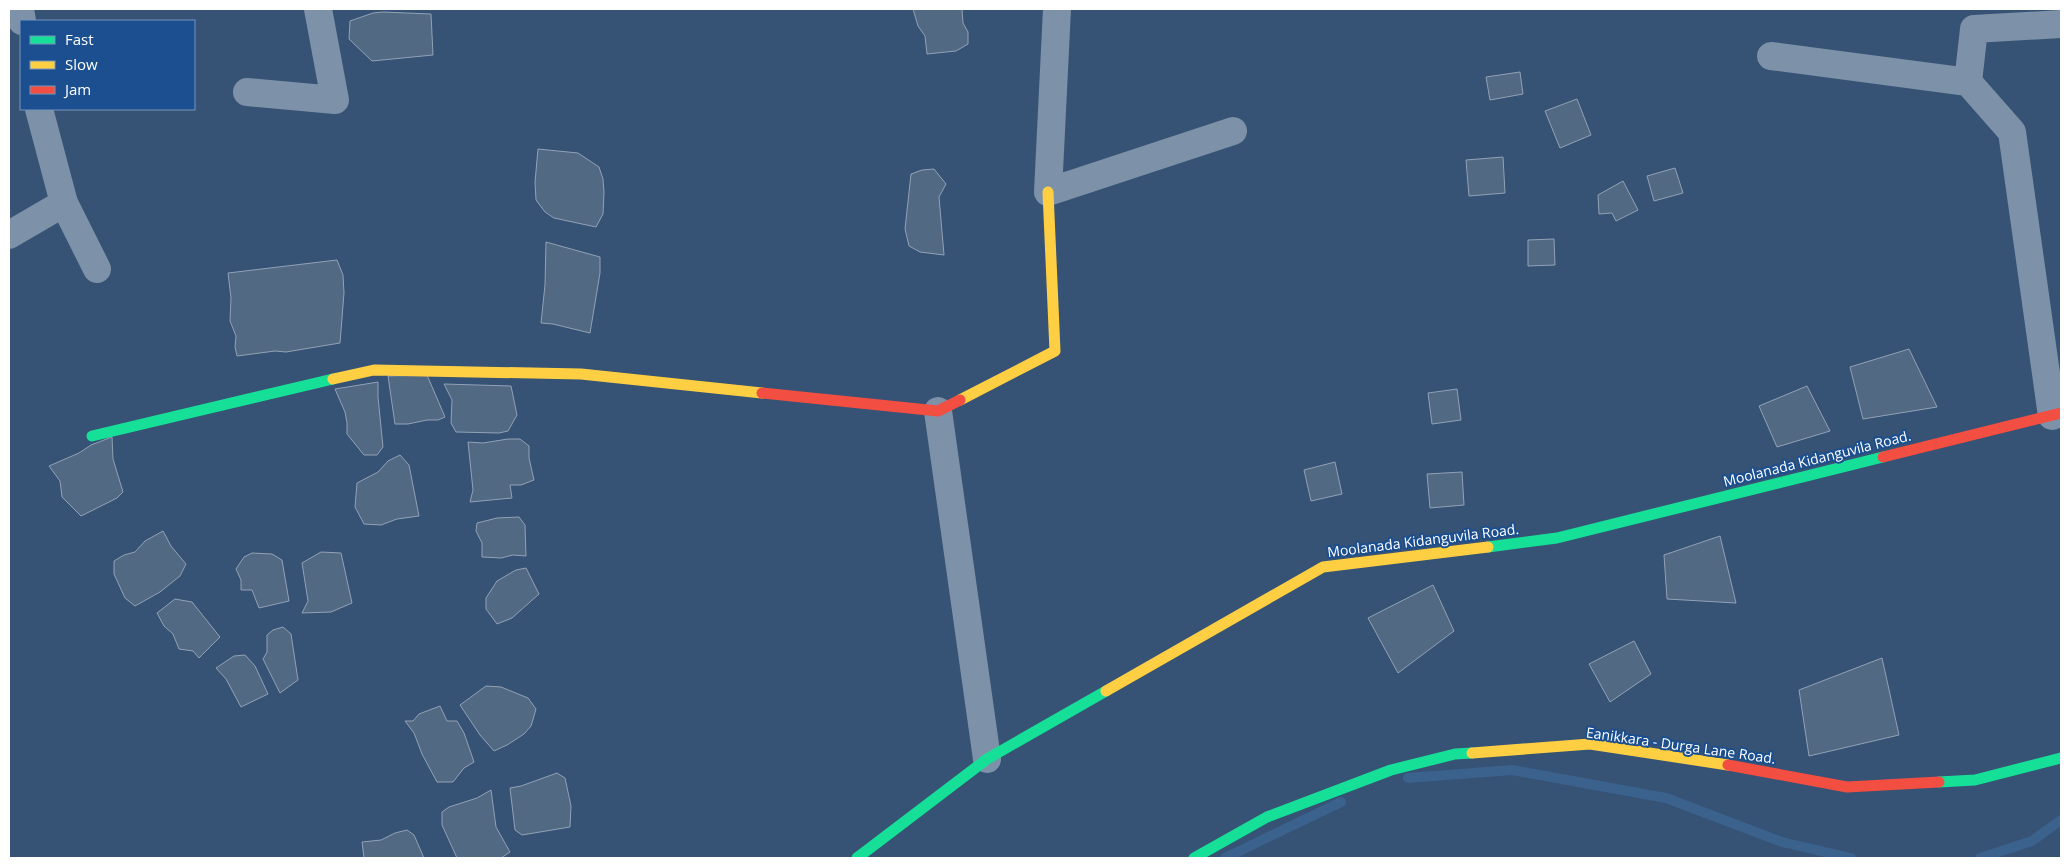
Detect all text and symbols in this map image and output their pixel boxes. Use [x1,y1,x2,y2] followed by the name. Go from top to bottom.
[20,20,195,110] legend
[65,29,94,49] text: Fast
[65,54,98,74] text: Slow
[63,79,91,99] text: Jam
[1721,425,1913,491] street label: Moolanada Kidanguvila Road.
[1326,519,1520,561] street label: Moolanada Kidanguvila Road.
[1585,722,1777,768] street label: Eanikkara - Durga Lane Road.

